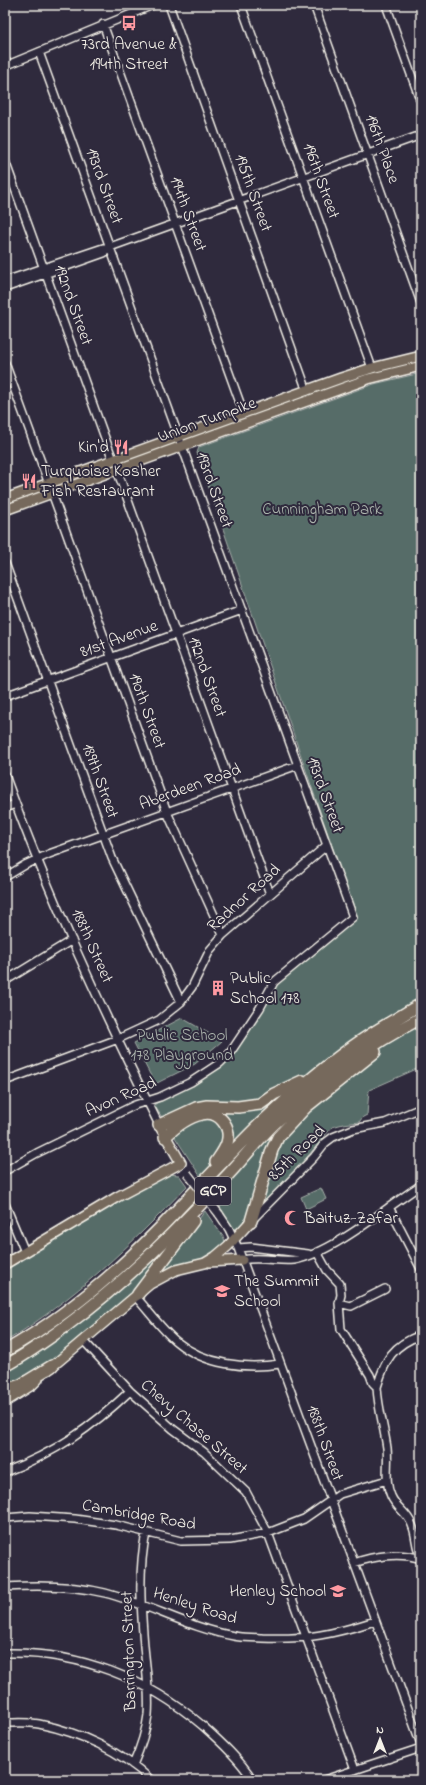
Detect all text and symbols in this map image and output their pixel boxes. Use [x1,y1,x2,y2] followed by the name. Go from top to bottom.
[120,14,138,32] bus stop icon: 73rd Avenue & 194th Street
[81,32,177,77] place label: 73rd Avenue & 194th Street
[358,111,406,187] street label: 196th Place
[296,140,346,223] street label: 196th Street
[79,144,129,228] street label: 193rd Street
[227,151,279,236] street label: 195th Street
[163,173,213,255] street label: 194th Street
[47,261,99,349] street label: 192nd Street
[154,390,260,449] street label: Union Turnpike
[78,435,109,460] place label: Kin'd
[112,438,130,456] restaurant icon: Kin'd
[189,448,239,532] street label: 193rd Street
[40,459,161,504] place label: Turquoise Kosher Fish Restaurant
[20,472,38,490] restaurant icon: Turquoise Kosher Fish Restaurant
[262,497,382,524] park label: Cunningham Park
[77,613,162,665] street label: 81st Avenue
[181,633,233,721] street label: 192nd Street
[122,670,172,753] street label: 190th Street
[75,740,125,822] street label: 189th Street
[300,753,350,837] street label: 193rd Street
[136,757,245,817] street label: Aberdeen Road
[202,858,287,938] street label: Radnor Road
[65,905,120,987] street label: 188th Street
[230,966,300,1011] place label: Public School 178
[209,979,227,997] building icon: Public School 178
[131,1023,234,1070] park label: Public School 178 Playground
[81,1070,161,1124] street label: Avon Road
[263,1119,332,1187] street label: 85th Road
[195,1177,231,1205] road number: GCP
[303,1206,398,1231] place label: Baituz-Zafar
[283,1209,301,1227] mosque icon: Baituz-Zafar
[234,1269,320,1314] place label: The Summit School
[213,1282,231,1300] school or university icon: The Summit School
[134,1373,253,1482] street label: Chevy Chase Street
[300,1402,350,1485] street label: 188th Street
[80,1493,198,1539] street label: Cambridge Road
[229,1579,326,1605] place label: Henley School
[149,1581,241,1632] street label: Henley Road
[329,1582,347,1600] school or university icon: Henley School
[114,1590,146,1713] street label: Barrington Street
[360,1719,400,1759] north arrow
[376,1722,384,1738] text: N

